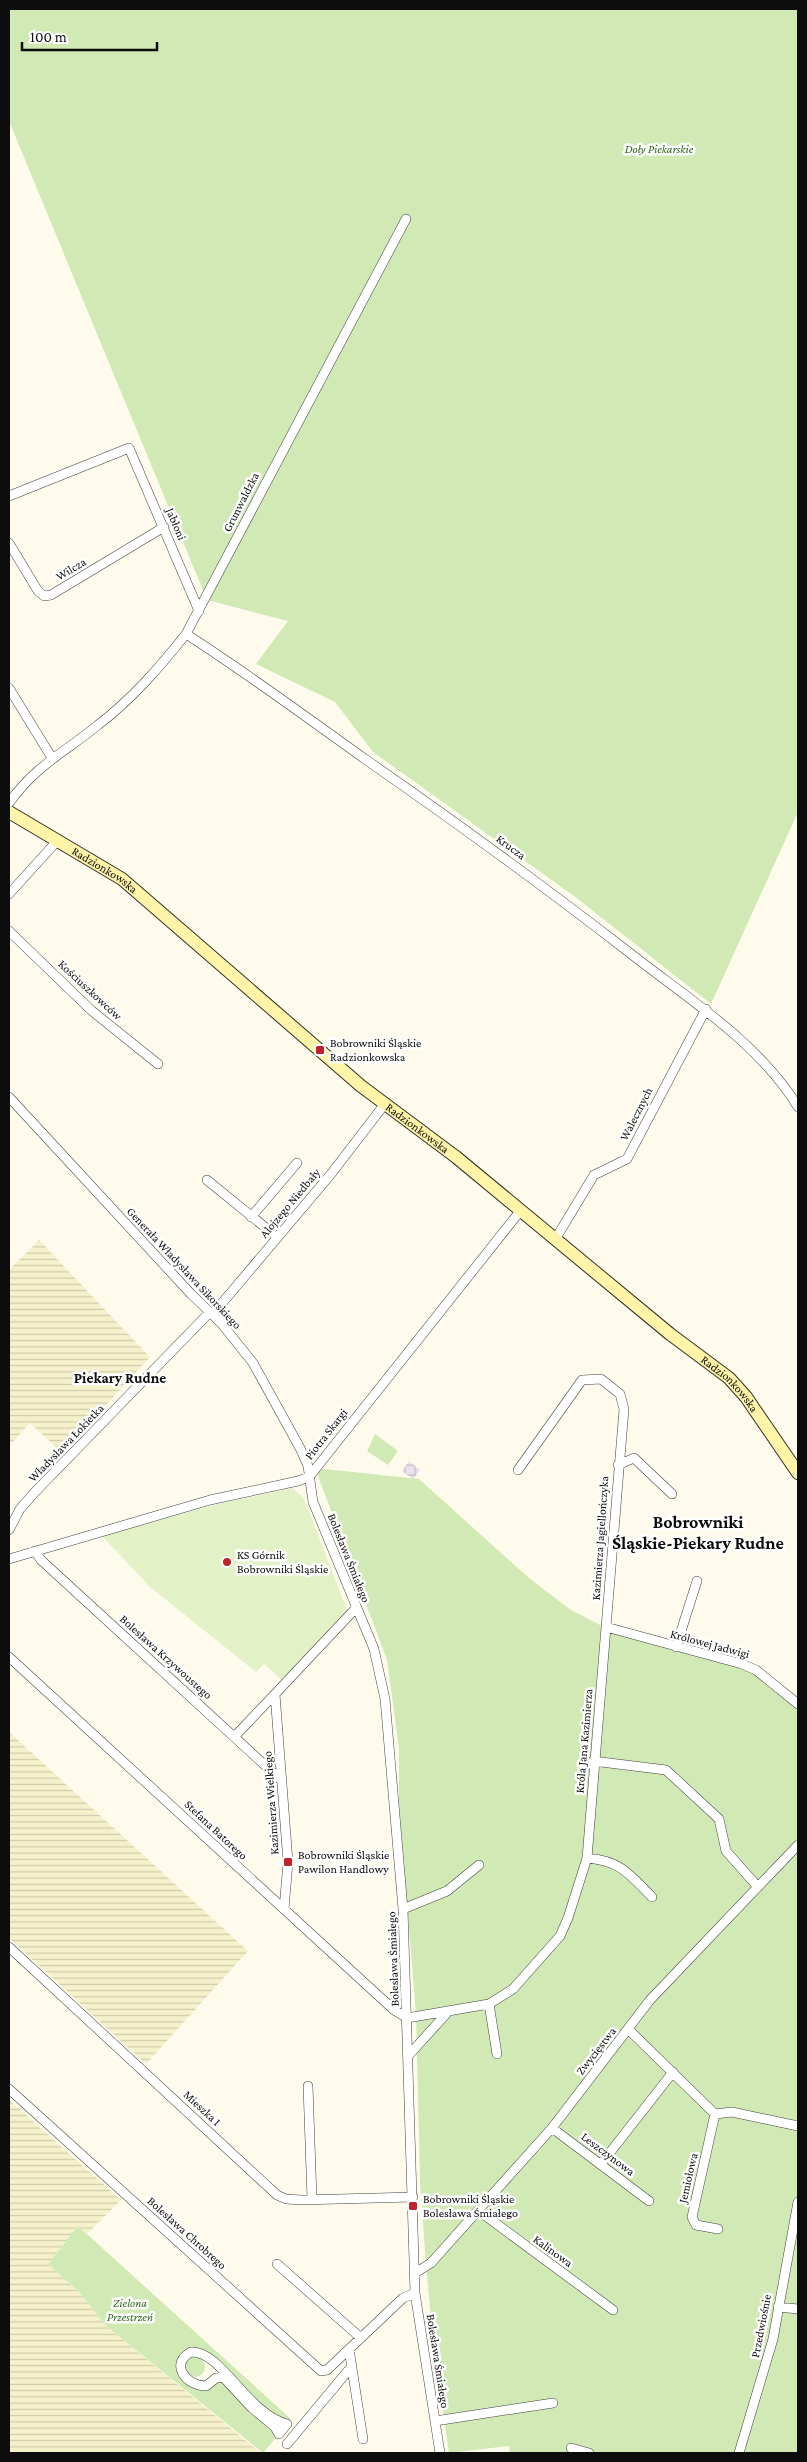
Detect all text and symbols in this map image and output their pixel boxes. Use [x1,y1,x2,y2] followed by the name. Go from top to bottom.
[22,20,158,52] scale bar
[30,29,67,45] text: 100 m
[625,142,694,156] park label: Doły Piekarskie
[220,470,262,534] street label: Grunwaldzka
[163,505,189,542] street label: Jabłoni
[53,554,89,583] street label: Wilcza
[493,832,529,863] street label: Krucza
[69,844,141,897] street label: Radzionkowska
[55,957,125,1023] street label: Kościuszkowców
[330,1036,421,1064] place label: Bobrowniki Śląskie Radzionkowska
[314,1044,326,1056] marker: Bobrowniki Śląskie Radzionkowska
[617,1085,656,1143] street label: Walecznych
[383,1100,452,1157] street label: Radzionkowska
[257,1165,323,1241] street label: Alojzego Niedbały
[124,1204,244,1332] street label: Generała Władysława Sikorskiego
[698,1353,761,1415] street label: Radzionkowska
[74,1370,166,1386] district label: Piekary Rudne
[25,1401,107,1485] street label: Władysława Łokietka
[302,1406,350,1462] street label: Piotra Skargi
[589,1475,611,1601] street label: Kazimierza Jagiellończyka
[325,1511,373,1605] street label: Bolesława Śmiałego
[612,1512,784,1553] district label: Bobrowniki Śląskie-Piekary Rudne
[237,1548,328,1576] place label: KS Górnik Bobrowniki Śląskie
[221,1556,233,1568] marker: KS Górnik Bobrowniki Śląskie
[117,1612,215,1702] street label: Bolesława Krzywoustego
[669,1627,751,1661] street label: Królowej Jadwigi
[572,1688,596,1794] street label: Króla Jana Kazimierza
[260,1751,282,1855] street label: Kazimierza Wielkiego
[182,1797,250,1863] street label: Stefana Batorego
[298,1848,389,1876] place label: Bobrowniki Śląskie Pawilon Handlowy
[282,1856,294,1868] marker: Bobrowniki Śląskie Pawilon Handlowy
[384,1911,402,2007] street label: Bolesława Śmiałego
[573,2024,619,2078] street label: Zwycięstwa
[181,2087,224,2129] street label: Mieszka I
[579,2129,638,2179] street label: Leszczynowa
[675,2151,701,2205] street label: Jemiołowa
[423,2192,518,2220] place label: Bobrowniki Śląskie Bolesława Śmiałego
[145,2194,229,2272] street label: Bolesława Chrobrego
[407,2200,419,2212] marker: Bobrowniki Śląskie Bolesława Śmiałego
[531,2232,576,2270] street label: Kalinowa
[748,2293,774,2359] street label: Przedwiośnie
[107,2296,153,2324] park label: Zielona Przestrzeń
[424,2313,452,2409] street label: Bolesława Śmiałego

